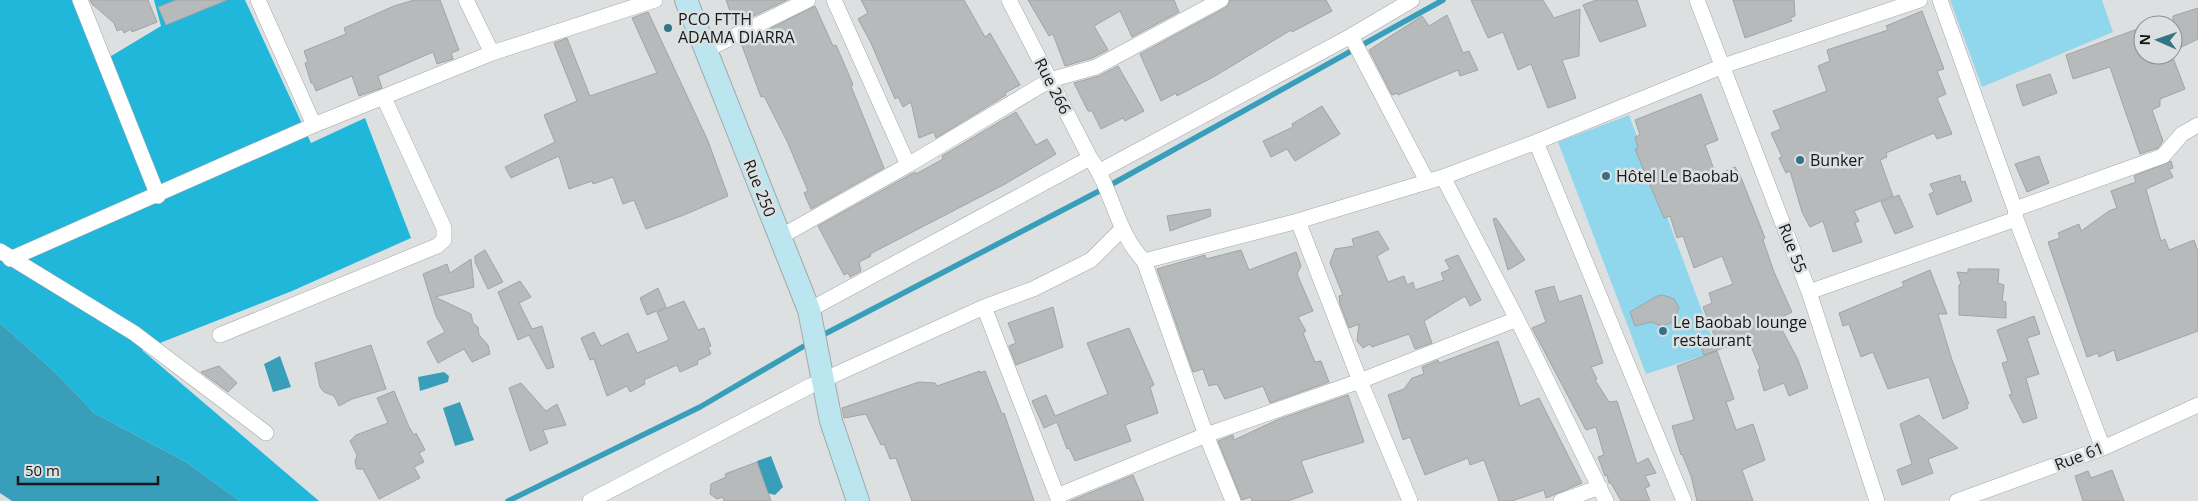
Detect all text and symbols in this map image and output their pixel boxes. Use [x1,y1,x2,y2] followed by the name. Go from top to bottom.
[678,8,795,48] place label: PCO FTTH ADAMA DIARRA
[2133,15,2183,65] north arrow
[662,22,674,34] marker: PCO FTTH ADAMA DIARRA
[2135,34,2154,46] text: N
[1030,54,1076,118] street label: Rue 266
[1810,149,1864,171] place label: Bunker
[1794,154,1806,166] marker: Bunker
[739,156,781,220] street label: Rue 250
[1616,165,1739,187] place label: Hôtel Le Baobab
[1600,170,1612,182] marker: Hôtel Le Baobab
[1774,220,1812,276] street label: Rue 55
[1673,311,1807,351] place label: Le Baobab lounge restaurant
[1657,325,1669,337] marker: Le Baobab lounge restaurant
[2051,437,2107,475] street label: Rue 61
[18,454,158,486] scale bar
[25,460,60,480] text: 50 m

